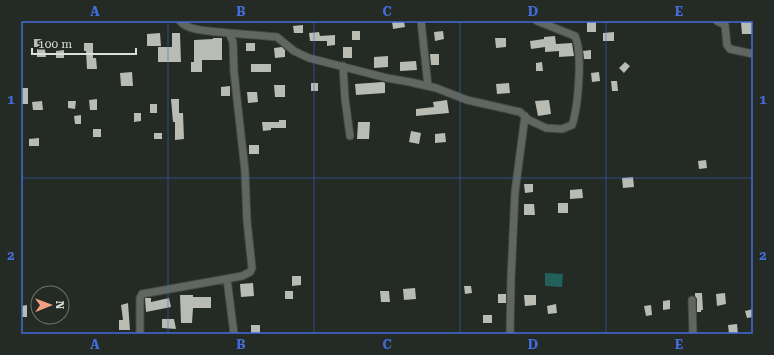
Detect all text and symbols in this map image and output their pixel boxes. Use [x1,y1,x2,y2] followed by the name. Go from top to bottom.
[90,4,100,19] text: A
[236,4,246,19] text: B
[382,4,392,19] text: C
[528,4,538,19] text: D
[675,4,683,19] text: E
[32,30,136,56] scale bar
[38,37,72,51] text: 100 m
[7,92,15,107] text: 1
[759,92,767,107] text: 1
[7,248,15,263] text: 2
[759,248,767,263] text: 2
[30,285,70,325] north arrow
[53,300,66,310] text: N
[90,337,100,352] text: A
[236,337,246,352] text: B
[382,337,392,352] text: C
[528,337,538,352] text: D
[675,337,683,352] text: E

